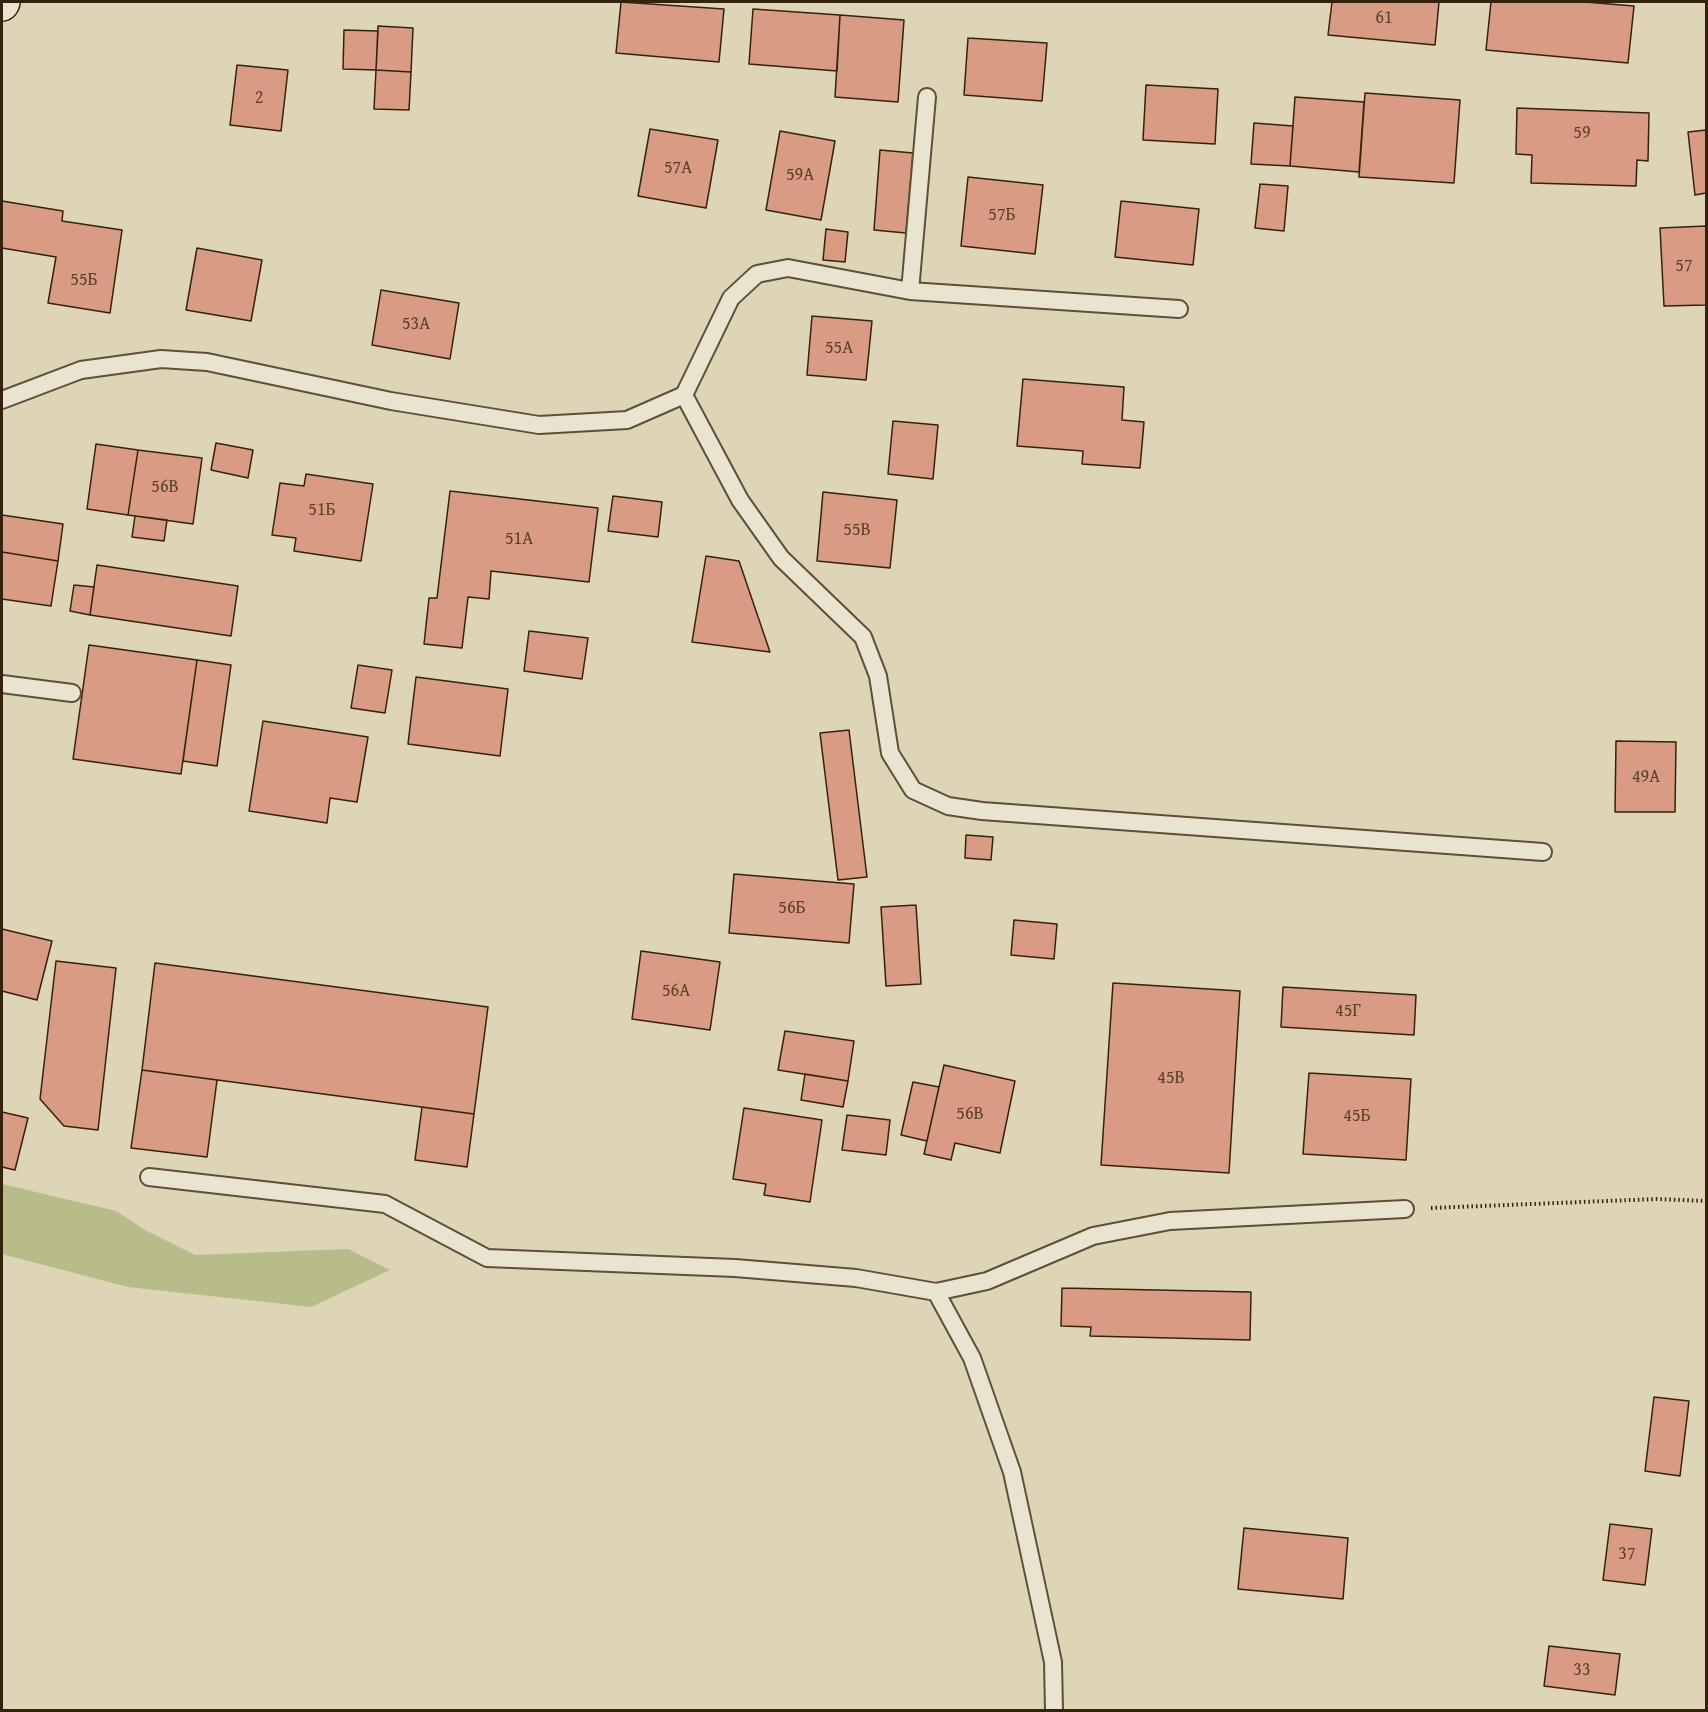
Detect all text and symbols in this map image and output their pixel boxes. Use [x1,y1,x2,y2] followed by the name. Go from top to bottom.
[1375,7,1393,29] house number: 61
[255,87,263,109] house number: 2
[1573,122,1591,144] house number: 59
[664,157,692,179] house number: 57А
[786,164,814,186] house number: 59А
[988,204,1016,226] house number: 57Б
[1675,255,1693,277] house number: 57
[70,269,98,291] house number: 55Б
[402,313,430,335] house number: 53А
[825,337,853,359] house number: 55А
[151,476,179,498] house number: 56В
[308,499,336,521] house number: 51Б
[843,519,871,541] house number: 55В
[505,528,533,550] house number: 51А
[1632,766,1660,788] house number: 49А
[778,897,806,919] house number: 56Б
[662,980,690,1002] house number: 56А
[1335,1000,1361,1022] house number: 45Г
[1157,1067,1185,1089] house number: 45В
[956,1103,984,1125] house number: 56В
[1343,1105,1371,1127] house number: 45Б
[1618,1543,1636,1565] house number: 37
[1573,1659,1591,1681] house number: 33

